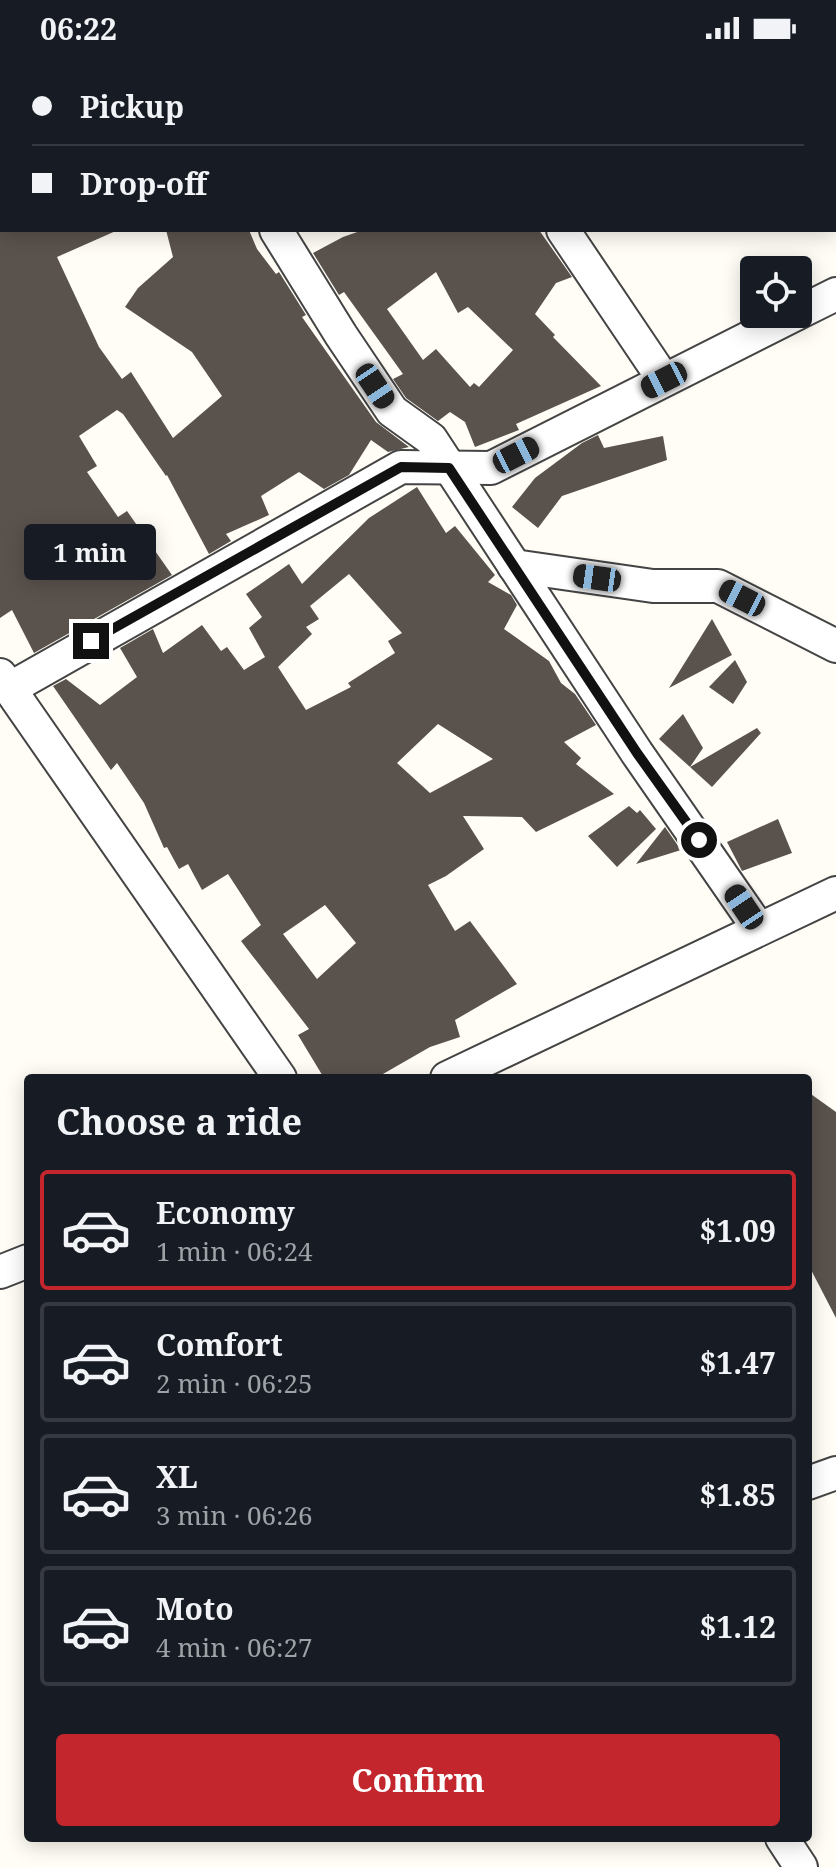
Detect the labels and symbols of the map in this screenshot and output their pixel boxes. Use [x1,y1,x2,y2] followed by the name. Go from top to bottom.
[637,358,691,402] car
[352,359,398,413] car
[489,433,543,477] car
[25,525,157,581] callout: 1 min
[572,563,622,593] car
[715,576,769,620] car
[73,623,109,659] route end
[681,822,717,858] route start
[721,880,767,934] car

